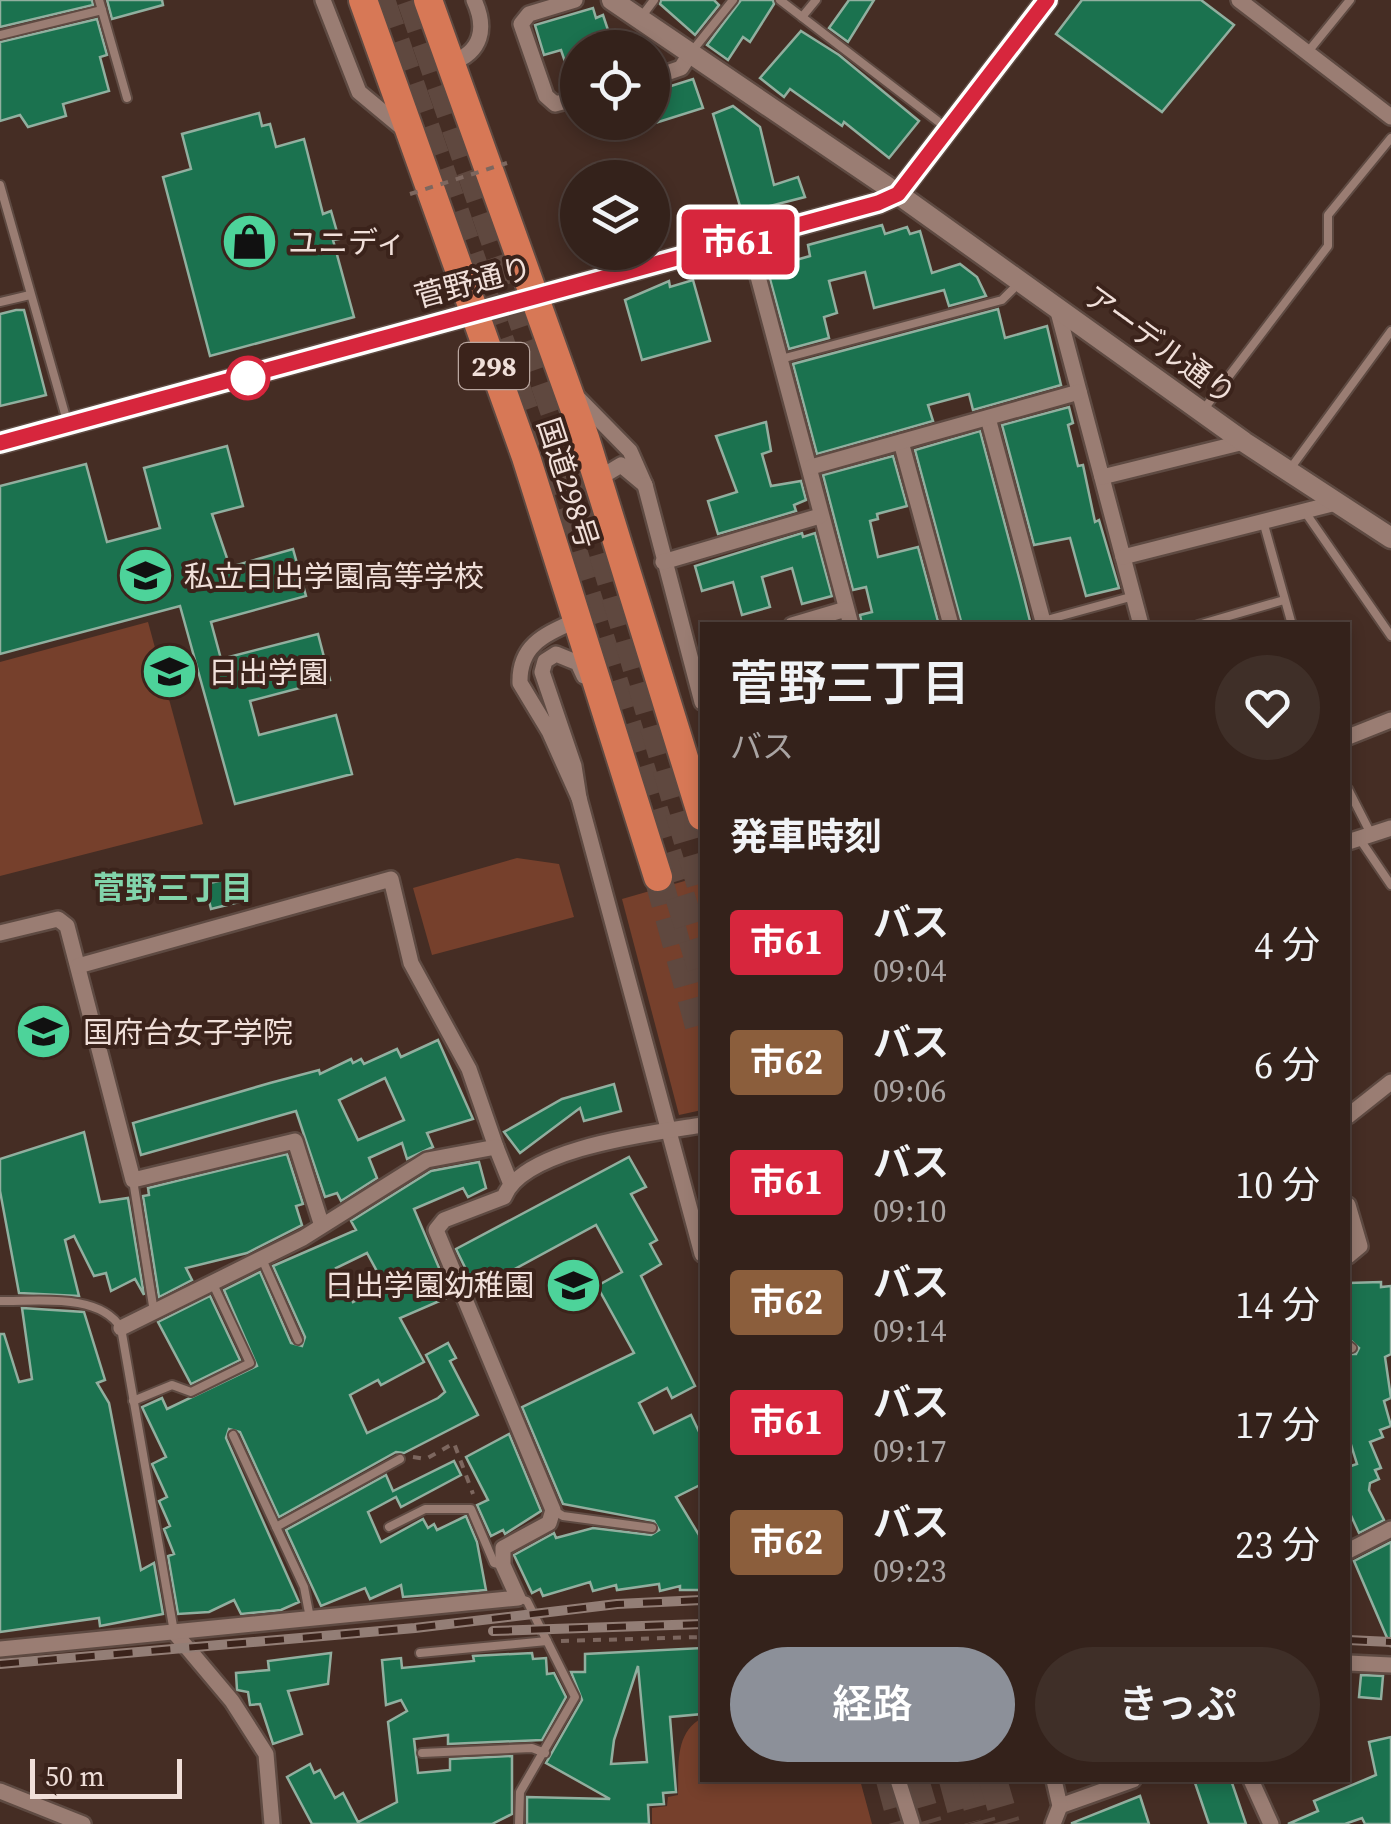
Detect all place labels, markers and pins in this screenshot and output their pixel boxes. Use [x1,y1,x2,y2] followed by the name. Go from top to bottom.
[219,212,279,272] shop icon: ユニディ
[288,222,406,263] place label: ユニディ
[227,357,269,399] unlabelled marker
[115,546,175,606] school or university icon: 私立日出学園高等学校
[184,556,484,597] place label: 私立日出学園高等学校
[139,642,199,702] school or university icon: 日出学園
[208,652,328,693] place label: 日出学園
[14,1002,74,1062] school or university icon: 国府台女子学院
[83,1012,293,1053] place label: 国府台女子学院
[543,1255,603,1315] school or university icon: 日出学園幼稚園
[324,1265,534,1306] place label: 日出学園幼稚園

